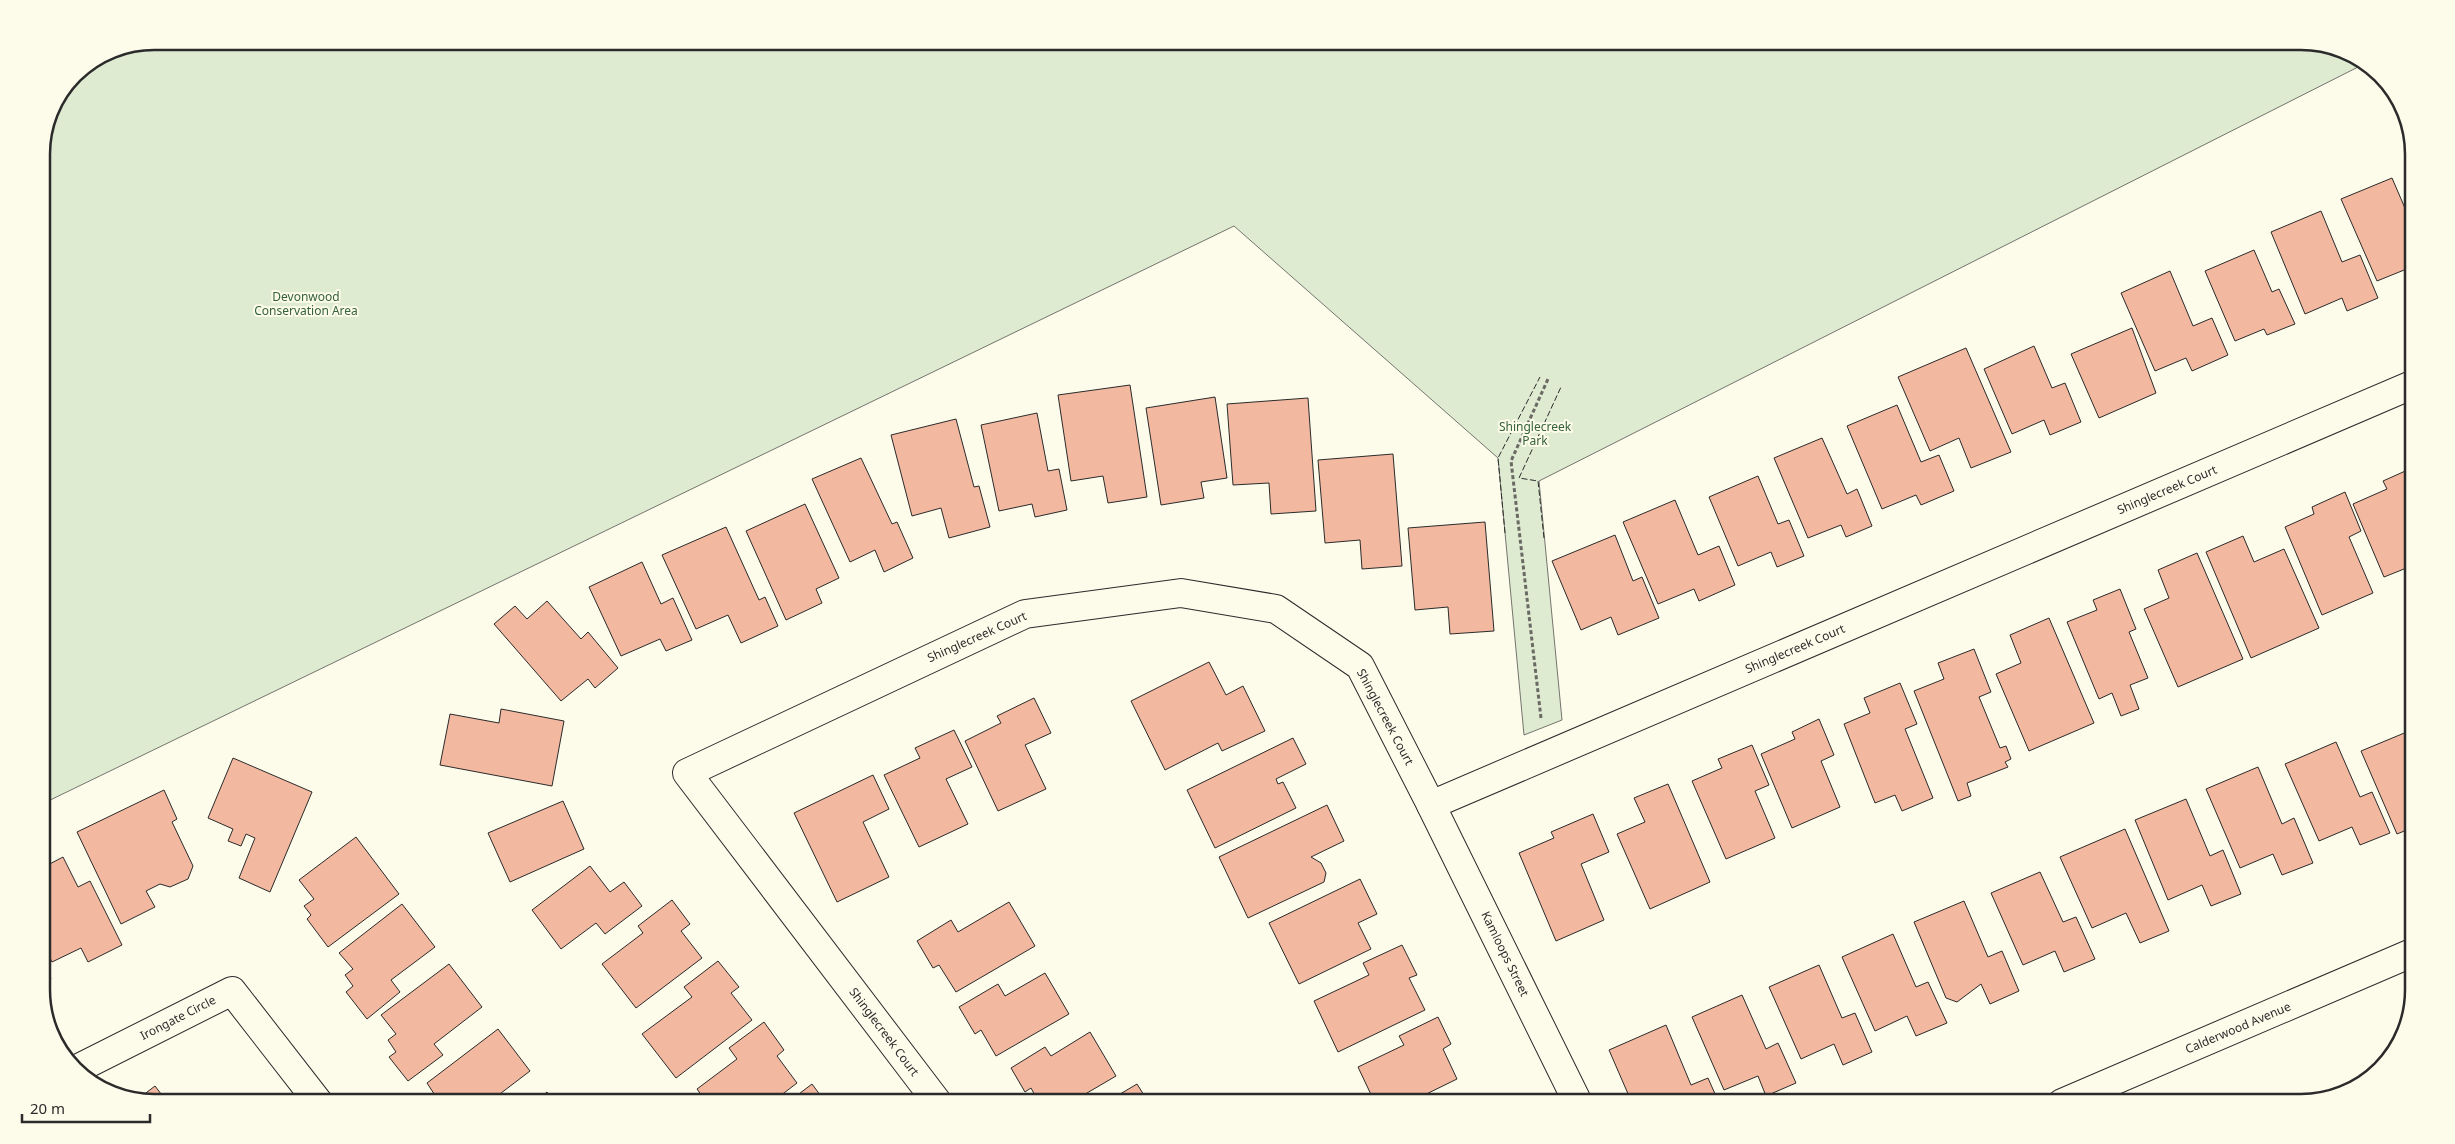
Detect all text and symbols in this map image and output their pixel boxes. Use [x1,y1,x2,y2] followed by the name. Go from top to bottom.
[254,288,358,319] park label: Devonwood Conservation Area
[1499,418,1572,449] park label: Shinglecreek Park
[2114,461,2220,518] street label: Shinglecreek Court
[925,607,1030,666] street label: Shinglecreek Court
[1742,620,1848,677] street label: Shinglecreek Court
[1353,666,1418,769] street label: Shinglecreek Court
[1477,908,1534,1000] street label: Kamloops Street
[845,984,924,1080] street label: Shinglecreek Court
[137,991,219,1044] street label: Irongate Circle
[2182,998,2293,1057] street label: Calderwood Avenue
[22,1092,150,1124] scale bar
[30,1098,65,1118] text: 20 m

